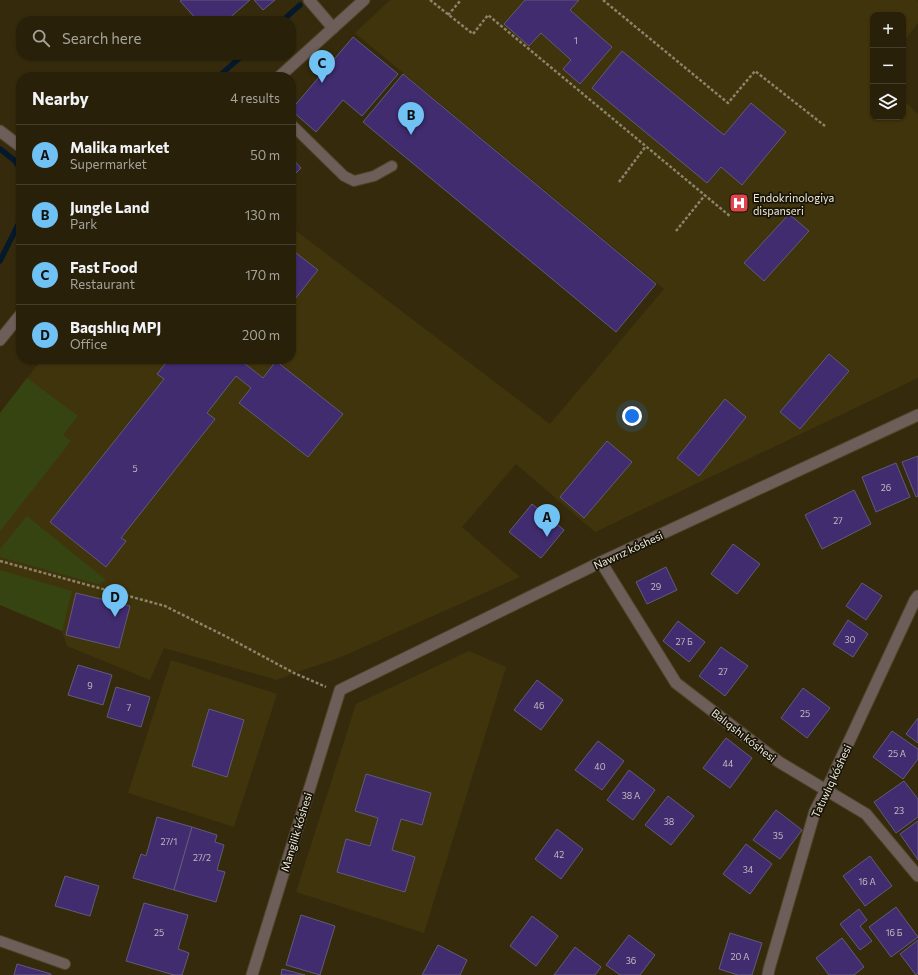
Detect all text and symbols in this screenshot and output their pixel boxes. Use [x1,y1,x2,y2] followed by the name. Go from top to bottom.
[870,12,906,120] map controls
[870,12,906,48] button: +
[16,16,296,60] search box
[30,27,52,49] icon: search
[62,29,141,47] text: Search here
[574,35,578,46] house number: 1
[870,48,906,84] button: −
[309,50,335,83] pin: C
[870,84,906,120] button: layers
[32,88,89,109] text: Nearby
[230,90,280,106] text: 4 results
[398,102,424,135] pin: B
[70,138,169,156] text: Malika market
[40,147,50,163] text: A
[250,147,280,163] text: 50 m
[70,156,147,172] text: Supermarket
[753,191,834,217] place label: Endokrinologiya dispanseri
[728,192,750,214] hospital icon: Endokrinologiya dispanseri
[70,198,149,216] text: Jungle Land
[41,207,49,223] text: B
[245,207,280,223] text: 130 m
[70,216,97,232] text: Park
[70,258,138,276] text: Fast Food
[41,267,49,283] text: C
[245,267,280,283] text: 170 m
[70,276,135,292] text: Restaurant
[70,318,161,336] text: Baqshlıq MPJ
[40,327,50,343] text: D
[242,327,280,343] text: 200 m
[70,336,107,352] text: Office
[622,406,642,426] your location
[132,463,138,474] house number: 5
[881,482,891,493] house number: 26
[534,504,560,537] pin: A
[833,515,843,526] house number: 27
[591,528,665,572] street label: Nawrız kóshesi
[651,581,661,592] house number: 29
[102,584,128,617] pin: D
[844,634,856,645] house number: 30
[675,636,693,647] house number: 27 Б
[718,666,728,677] house number: 27
[87,680,93,691] house number: 9
[534,700,544,711] house number: 46
[127,702,132,713] house number: 7
[709,706,779,764] street label: Balıqshı kóshesi
[800,708,810,719] house number: 25
[808,742,854,820] street label: Tatıwlıq kóshesi
[888,748,906,759] house number: 25 А
[723,758,734,769] house number: 44
[594,761,606,772] house number: 40
[622,790,640,801] house number: 38 А
[278,791,314,873] street label: Mangilik kóshesi
[894,805,904,816] house number: 23
[664,816,674,827] house number: 38
[773,830,783,841] house number: 35
[161,836,177,847] house number: 27/1
[554,849,564,860] house number: 42
[193,852,211,863] house number: 27/2
[743,864,754,875] house number: 34
[858,876,876,887] house number: 16 А
[154,927,164,938] house number: 25
[886,927,903,938] house number: 16 Б
[731,951,749,962] house number: 20 А
[626,955,636,966] house number: 36

